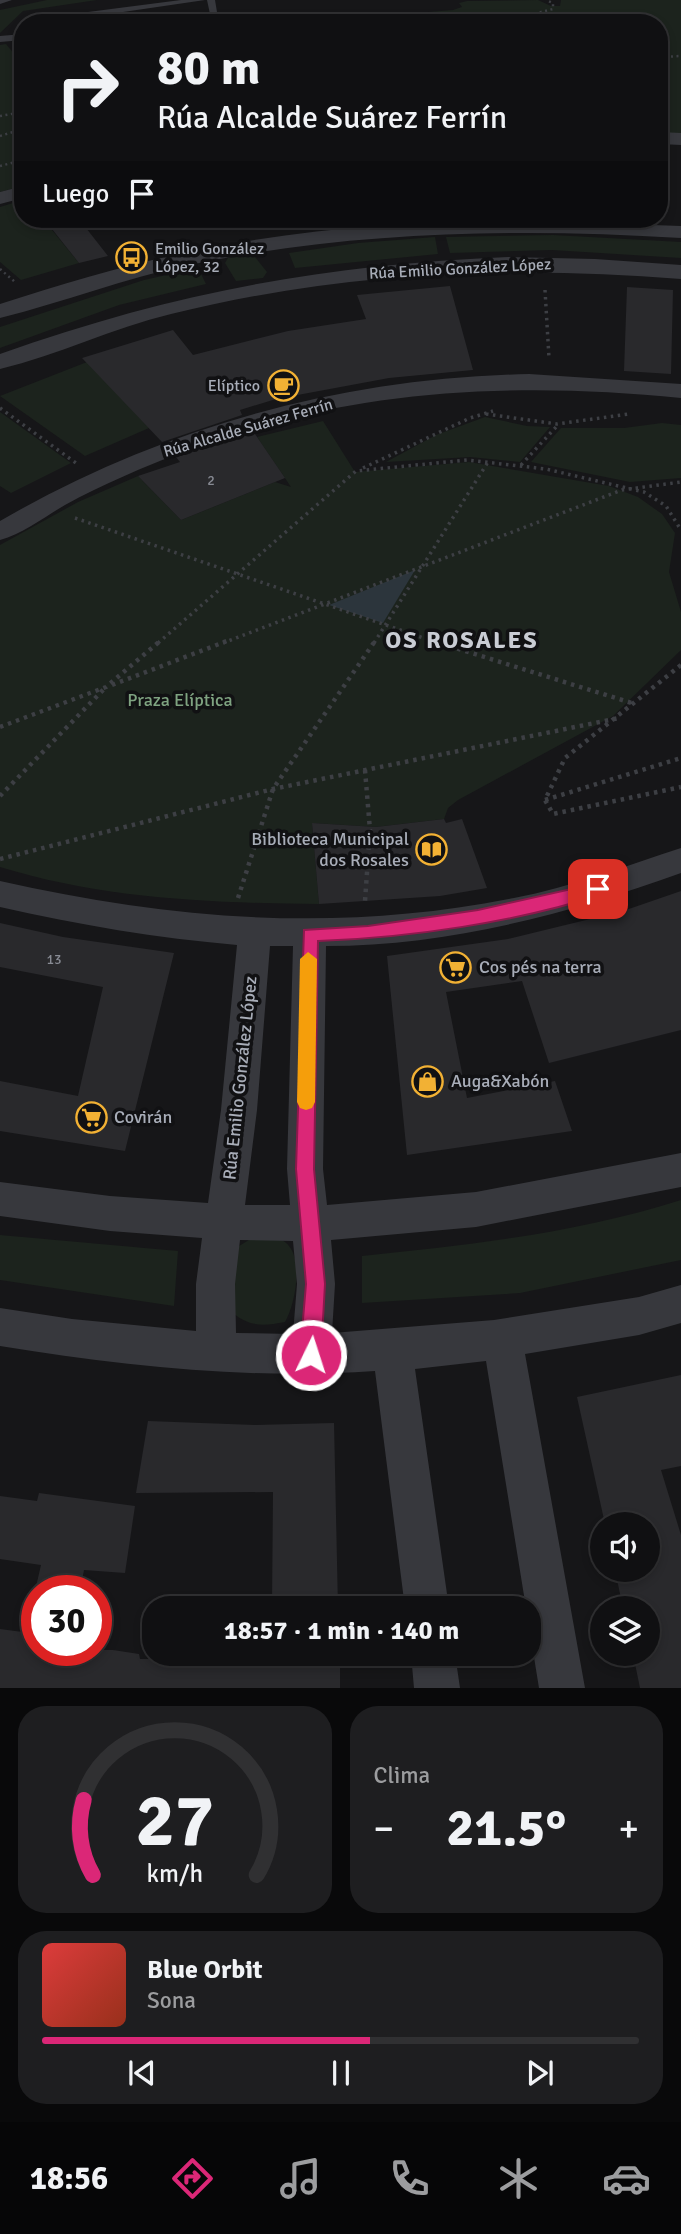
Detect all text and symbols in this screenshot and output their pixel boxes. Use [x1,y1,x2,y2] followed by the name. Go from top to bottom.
[157,38,260,98] text: 80 m
[42,42,133,133] icon: right
[157,98,507,137] text: Rúa Alcalde Suárez Ferrín
[123,175,161,213] icon: arrive
[42,178,109,210] text: Luego
[155,239,264,277] place label: Emilio González López, 32
[115,241,149,275] bus stop icon: Emilio González López, 32
[368,254,552,284] street label: Rúa Emilio González López
[266,369,300,403] cafe icon: Elíptico
[208,376,260,396] place label: Elíptico
[161,394,335,462] street label: Rúa Alcalde Suárez Ferrín
[207,472,215,489] house number: 2
[385,625,539,655] district label: OS ROSALES
[127,689,233,711] park label: Praza Elíptica
[251,828,409,871] place label: Biblioteca Municipal dos Rosales
[415,832,449,866] library icon: Biblioteca Municipal dos Rosales
[568,859,628,919] pin
[579,870,617,908] icon: arrive
[439,950,473,984] supermarket icon: Cos pés na terra
[46,951,62,968] house number: 13
[479,956,602,978] place label: Cos pés na terra
[218,975,262,1181] street label: Rúa Emilio González López
[411,1064,445,1098] shop icon: Auga&Xabón
[451,1070,549,1092] place label: Auga&Xabón
[74,1100,108,1134] supermarket icon: Covirán
[114,1106,172,1128] place label: Covirán
[274,1318,348,1392] position arrow
[590,1512,660,1666] map controls
[590,1512,660,1582] button: sound
[21,1575,112,1666] speed limit sign: 30
[590,1596,660,1666] button: layers
[224,1615,459,1647] text: 18:57 · 1 min · 140 m
[374,1761,430,1790] text: Clima
[135,1778,214,1867] text: 27
[446,1796,566,1860] text: 21.5°
[374,1805,394,1852] text: −
[618,1805,639,1852] text: +
[146,1858,203,1889] text: km/h
[147,1954,263,1986] text: Blue Orbit
[147,1986,196,2015] text: Sona
[123,2054,161,2092] icon: previous
[322,2054,360,2092] icon: pause
[521,2054,559,2092] icon: next
[168,2154,217,2203] icon: directions
[276,2154,325,2203] icon: music
[385,2154,434,2203] icon: phone
[494,2154,543,2203] icon: climate
[602,2154,651,2203] icon: car
[30,2159,108,2198] text: 18:56

